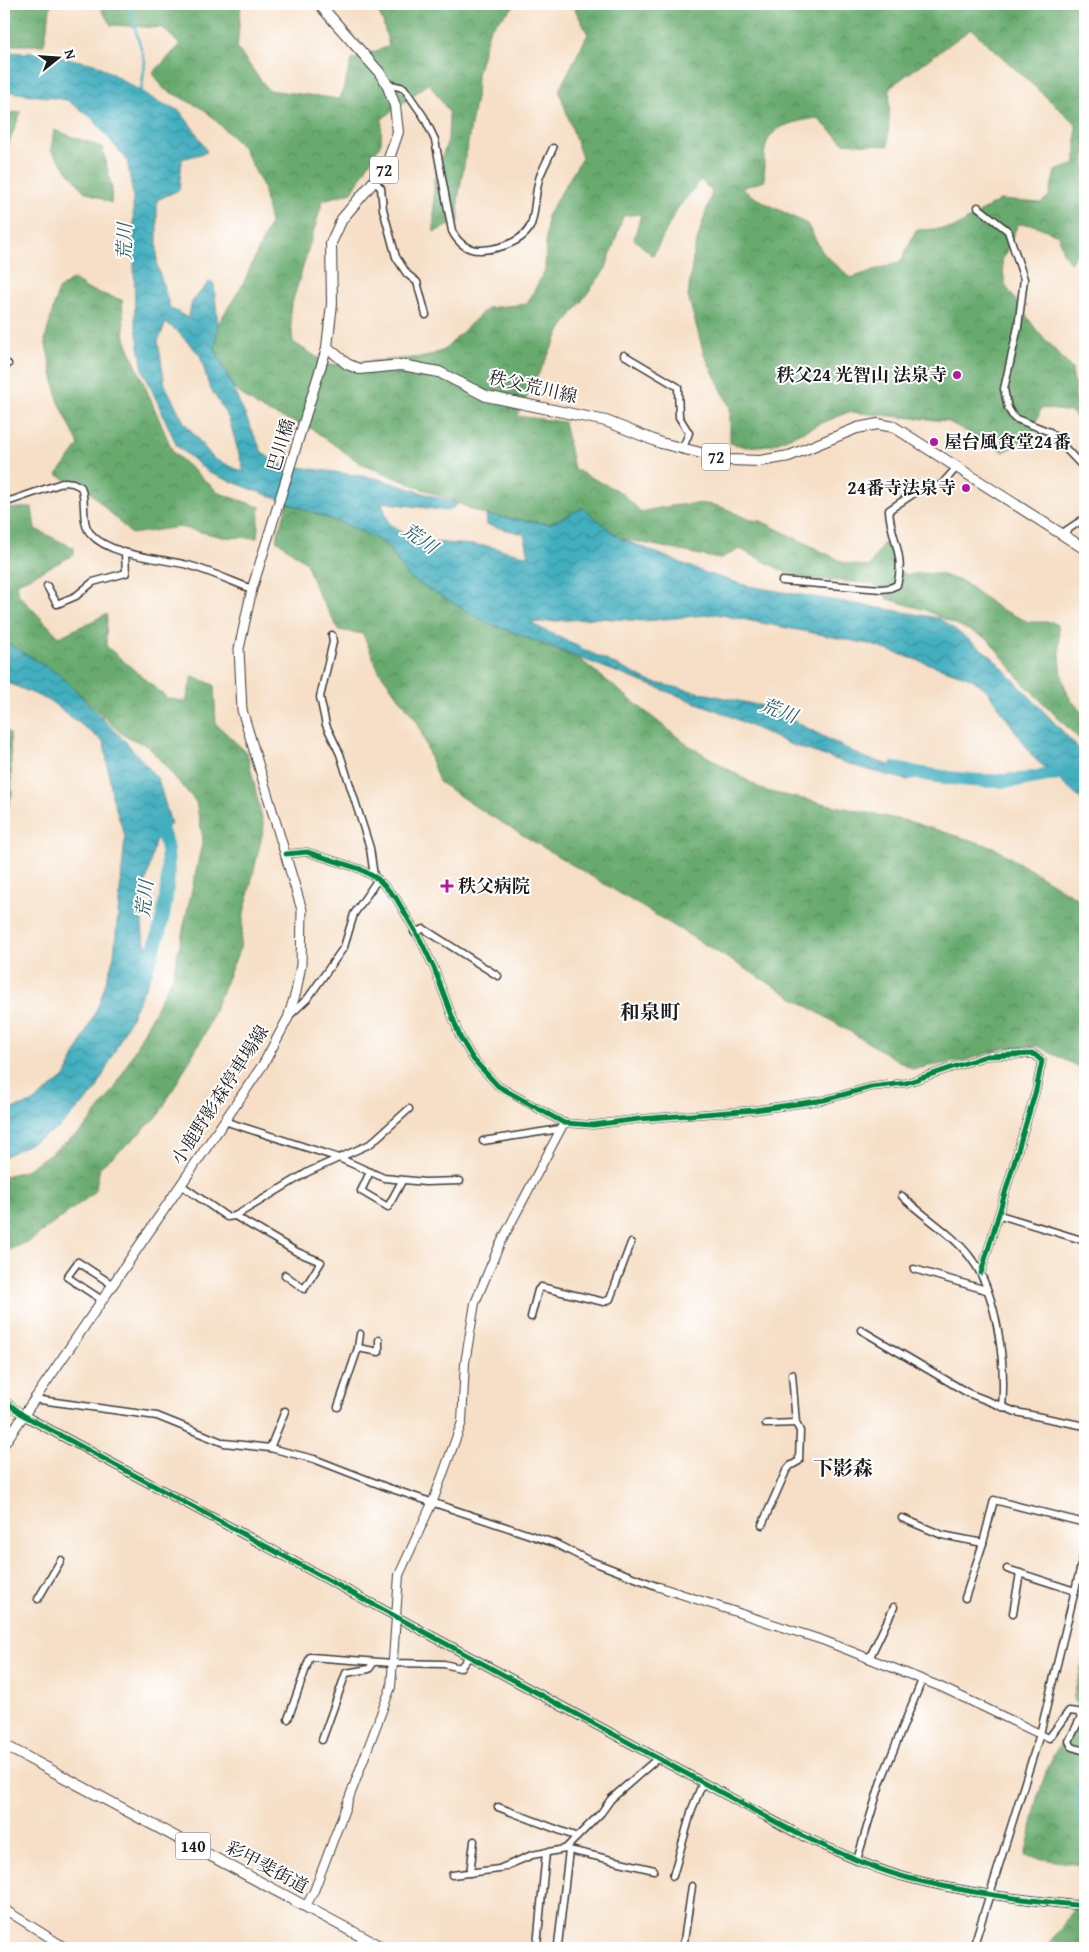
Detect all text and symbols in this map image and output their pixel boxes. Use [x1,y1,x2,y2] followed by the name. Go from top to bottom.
[32,32,82,82] north arrow
[60,47,82,62] text: N
[370,156,398,184] road number: 72
[110,221,138,261] water label: 荒川
[776,361,947,388] place label: 秩父24 光智山 法泉寺
[486,363,580,410] street label: 秩父荒川線
[951,369,963,381] marker: 秩父24 光智山 法泉寺
[260,415,301,475] street label: 巴川橋
[944,428,1071,455] place label: 屋台風食堂24番
[928,436,940,448] marker: 屋台風食堂24番
[702,444,730,471] road number: 72
[847,474,956,501] place label: 24番寺法泉寺
[960,482,972,494] marker: 24番寺法泉寺
[396,516,445,562] water label: 荒川
[756,690,804,731] water label: 荒川
[458,872,530,899] place label: 秩父病院
[128,877,160,919] water label: 荒川
[440,879,454,893] marker: 秩父病院
[620,997,681,1026] district label: 和泉町
[164,1019,275,1170] street label: 小鹿野影森停車場線
[813,1453,873,1482] district label: 下影森
[176,1832,210,1860] road number: 140
[221,1834,313,1900] street label: 彩甲斐街道

